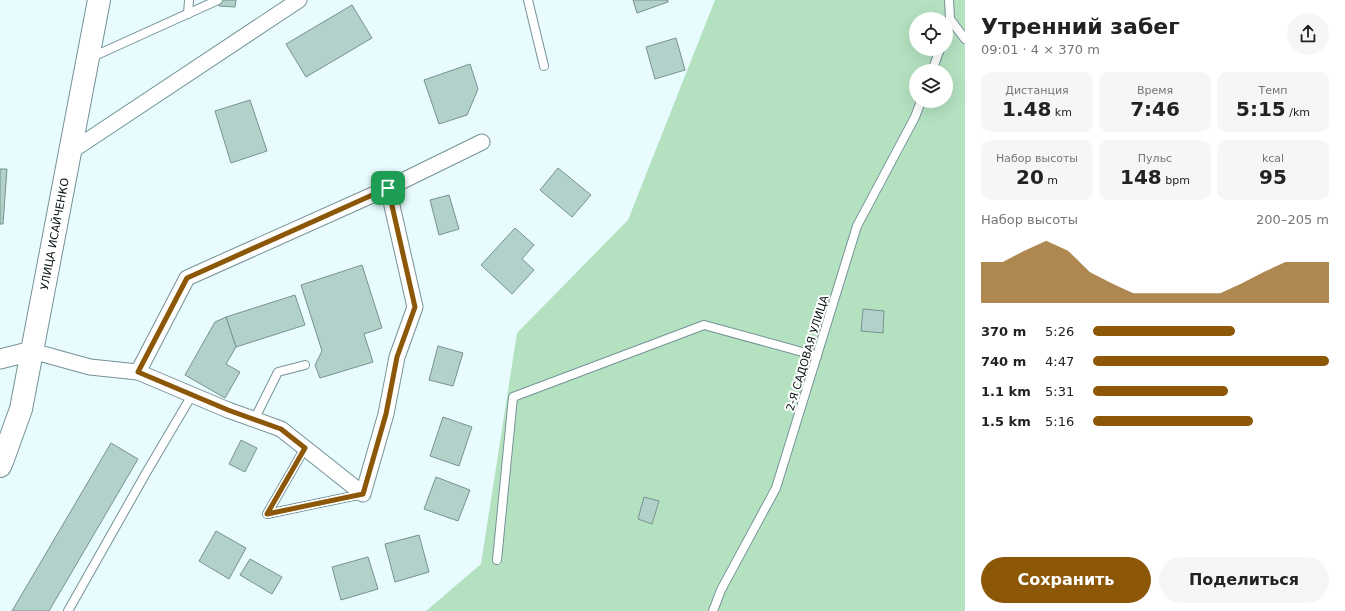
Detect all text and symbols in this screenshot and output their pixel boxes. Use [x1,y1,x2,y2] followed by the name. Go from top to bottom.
[909,12,953,108] map controls
[909,12,953,56] button: locate
[1287,13,1329,55] button: share
[981,14,1180,39] text: Утренний забег
[981,42,1100,57] text: 09:01 · 4 × 370 m
[909,64,953,108] button: layers
[1005,84,1069,97] text: Дистанция
[1137,84,1173,97] text: Время
[1259,84,1287,97] text: Темп
[1002,97,1051,121] text: 1.48
[1130,97,1180,121] text: 7:46
[1236,97,1286,121] text: 5:15
[1051,106,1072,119] text: km
[1286,106,1310,119] text: /km
[996,152,1078,165] text: Набор высоты
[1138,152,1172,165] text: Пульс
[1262,152,1284,165] text: kcal
[1016,165,1044,189] text: 20
[1120,165,1162,189] text: 148
[1259,165,1287,189] text: 95
[371,171,405,205] pin
[1044,174,1058,187] text: m
[1162,174,1190,187] text: bpm
[38,177,72,291] street label: УЛИЦА ИСАЙЧЕНКО
[377,177,399,199] icon: arrive
[981,212,1078,227] text: Набор высоты
[1256,212,1329,227] text: 200–205 m
[784,293,831,412] street label: 2-Я САДОВАЯ УЛИЦА
[981,324,1026,339] text: 370 m
[1045,324,1074,339] text: 5:26
[981,354,1026,369] text: 740 m
[1045,354,1074,369] text: 4:47
[981,384,1031,399] text: 1.1 km
[1045,384,1074,399] text: 5:31
[981,414,1031,429] text: 1.5 km
[1045,414,1074,429] text: 5:16
[981,557,1151,603] button: Сохранить
[1159,557,1329,603] button: Поделиться

